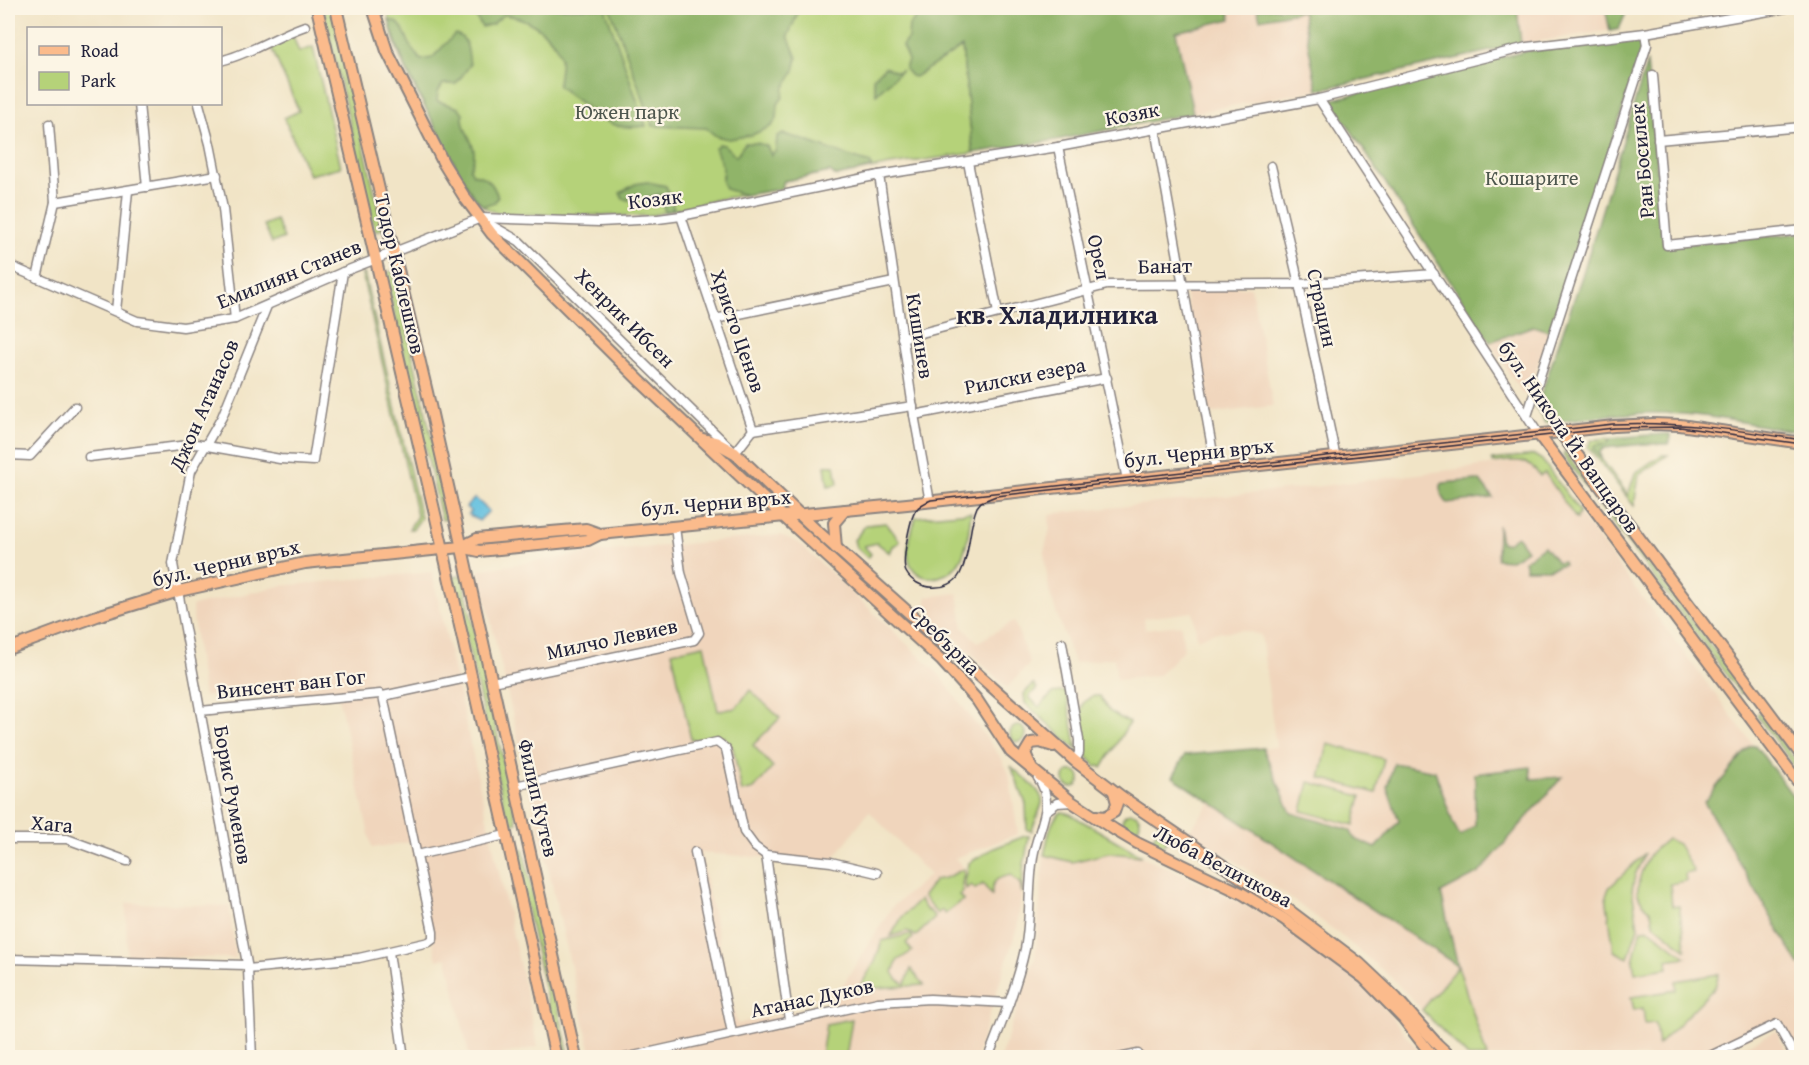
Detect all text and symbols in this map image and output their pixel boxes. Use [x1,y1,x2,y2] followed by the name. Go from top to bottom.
[27,27,222,105] legend
[81,37,119,64] text: Road
[81,67,117,94] text: Park
[1102,93,1162,134] street label: Козяк
[575,96,679,127] park label: Южен парк
[1621,102,1662,220] street label: Ран Босилек
[1485,162,1579,193] park label: Кошарите
[626,180,684,217] street label: Козяк
[367,191,434,357] street label: Тодор Каблешков
[212,230,366,317] street label: Емилиян Станев
[1080,231,1119,283] street label: Орел
[1138,250,1192,281] street label: Банат
[568,260,683,375] street label: Хенрик Ибсен
[703,265,774,396] street label: Христо Ценов
[1299,266,1346,350] street label: Страцин
[898,291,943,381] street label: Кишинев
[956,294,1158,334] district label: кв. Хладилника
[160,334,247,477] street label: Джон Атанасов
[1491,334,1648,539] street label: бул. Никола Й. Вапцаров
[962,349,1088,402] street label: Рилски езера
[1122,429,1276,476] street label: бул. Черни връх
[640,480,793,525] street label: бул. Черни връх
[149,530,303,595] street label: бул. Черни връх
[903,597,988,682] street label: Сребърна
[544,610,680,668] street label: Милчо Левиев
[215,660,367,707] street label: Винсент ван Гог
[206,723,261,867] street label: Борис Руменов
[510,736,567,860] street label: Филип Кутев
[30,806,74,841] street label: Хага
[1148,816,1298,915] street label: Люба Величкова
[748,969,876,1026] street label: Атанас Дуков

